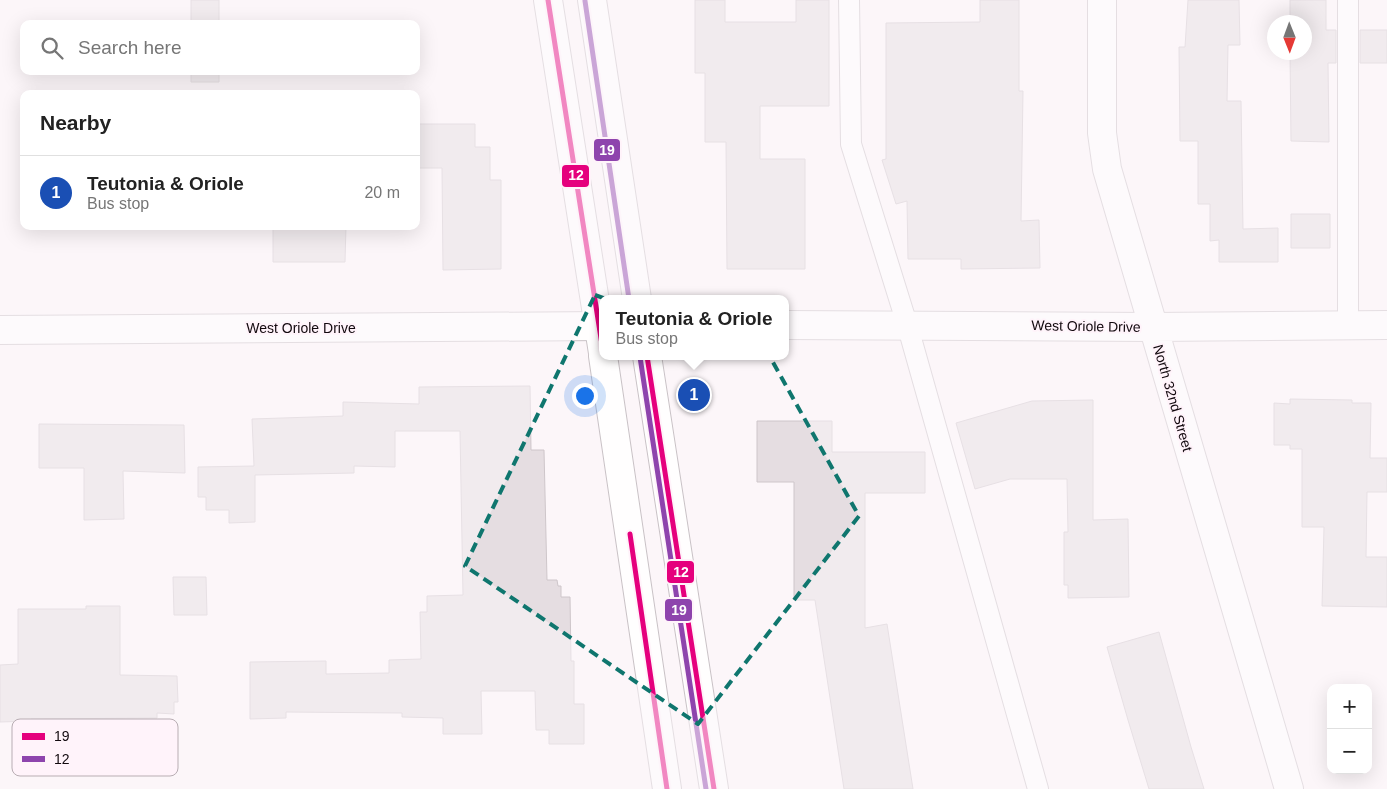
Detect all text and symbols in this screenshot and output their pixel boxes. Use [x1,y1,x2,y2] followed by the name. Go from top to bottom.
[1267,15,1312,60] north arrow
[20,20,420,75] search box
[38,34,66,62] icon: search
[78,37,182,58] text: Search here
[40,111,111,134] text: Nearby
[593,138,621,162] line badge: 19
[599,142,615,158] text: 19
[561,164,590,188] line badge: 12
[568,167,584,183] text: 12
[87,173,244,194] text: Teutonia & Oriole
[52,184,60,201] text: 1
[364,184,400,201] text: 20 m
[87,195,149,212] text: Bus stop
[599,295,789,360] popup
[616,308,772,329] text: Teutonia & Oriole
[1031,317,1141,335] street label: West Oriole Drive
[246,320,356,336] street label: West Oriole Drive
[616,330,678,347] text: Bus stop
[1150,343,1196,453] street label: North 32nd Street
[678,376,710,414] pin: 1
[572,383,598,409] your location
[666,560,695,584] line badge: 12
[673,564,689,580] text: 12
[664,598,693,622] line badge: 19
[671,602,687,618] text: 19
[1327,684,1372,774] map controls
[1327,684,1372,729] button: +
[12,719,178,776] legend
[54,728,70,744] text: 19
[1327,729,1372,774] button: −
[54,751,70,767] text: 12

